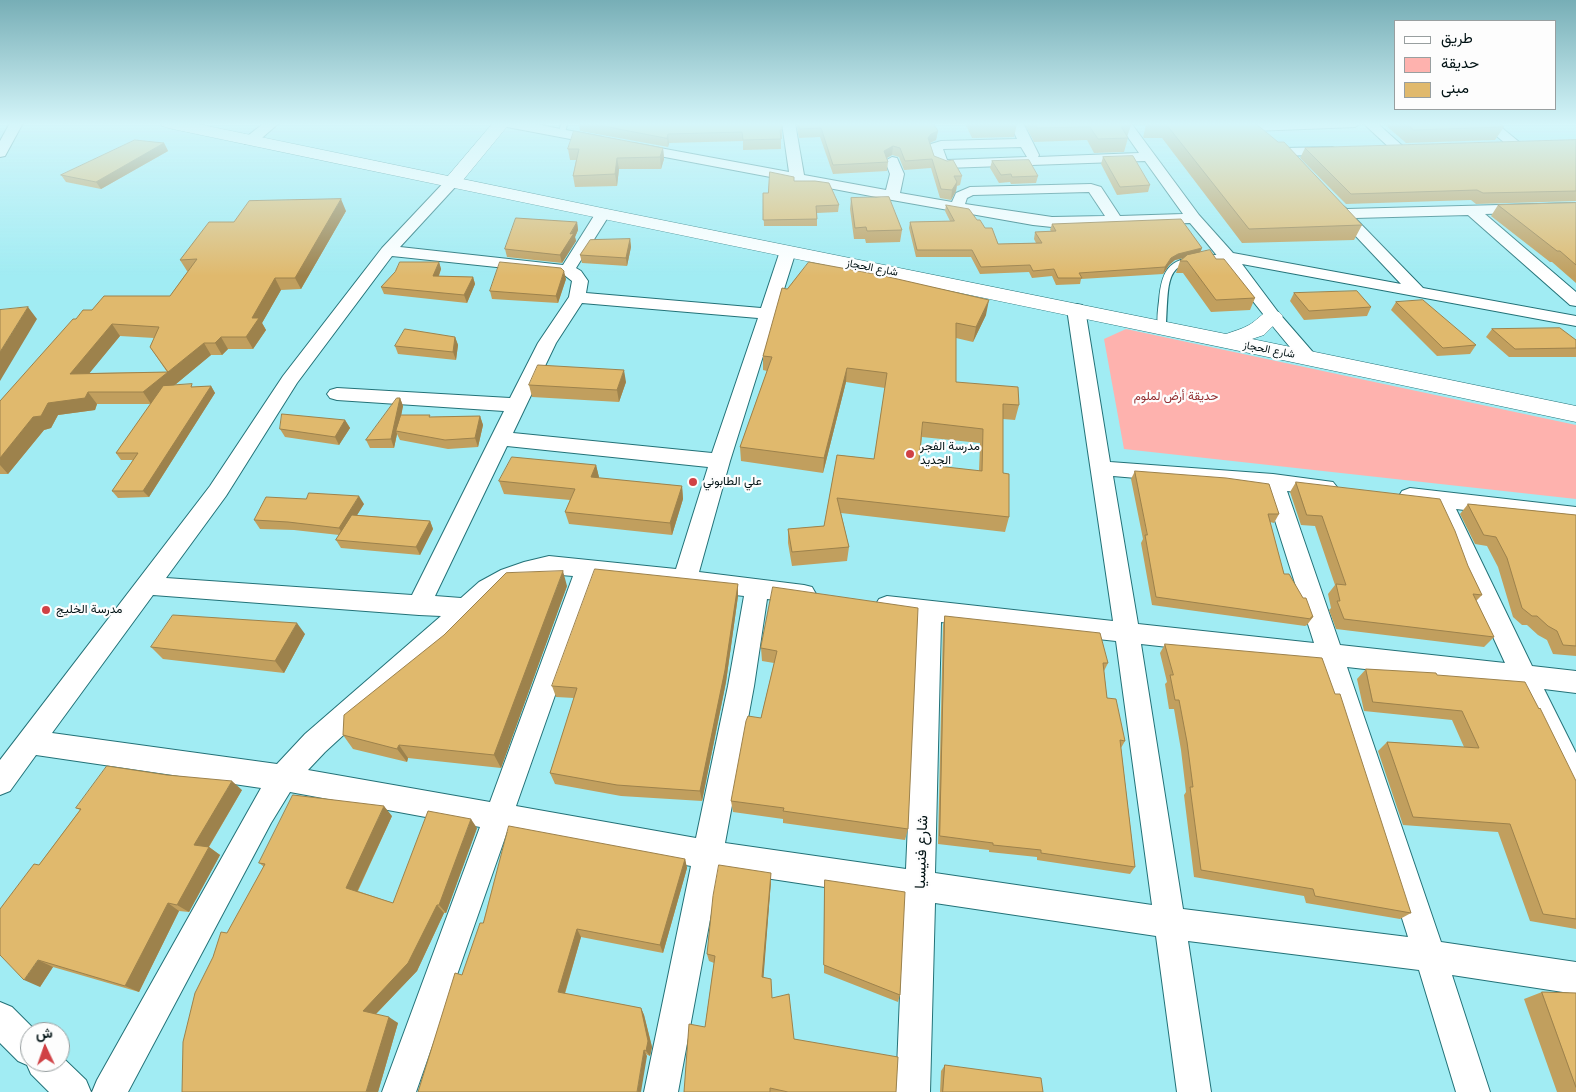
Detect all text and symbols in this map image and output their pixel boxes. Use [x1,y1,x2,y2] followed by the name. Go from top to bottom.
[1394,20,1556,110] legend
[1441,29,1473,46] text: طريق
[1441,54,1479,71] text: حديقة
[1441,79,1469,96] text: مبنى
[845,257,899,279] street label: شارع الحجاز
[1242,339,1296,361] street label: شارع الحجاز
[1134,390,1218,404] park label: حديقة أرض لملوم
[920,440,980,468] place label: مدرسة الفجر الجديد
[904,448,916,460] marker: مدرسة الفجر الجديد
[703,475,762,489] place label: علي الطابوني
[687,476,699,488] marker: علي الطابوني
[56,603,122,617] place label: مدرسة الخليج
[40,604,52,616] marker: مدرسة الخليج
[912,815,932,889] street label: شارع فنيسيا
[20,1022,70,1072] north arrow
[35,1025,53,1041] text: ش

